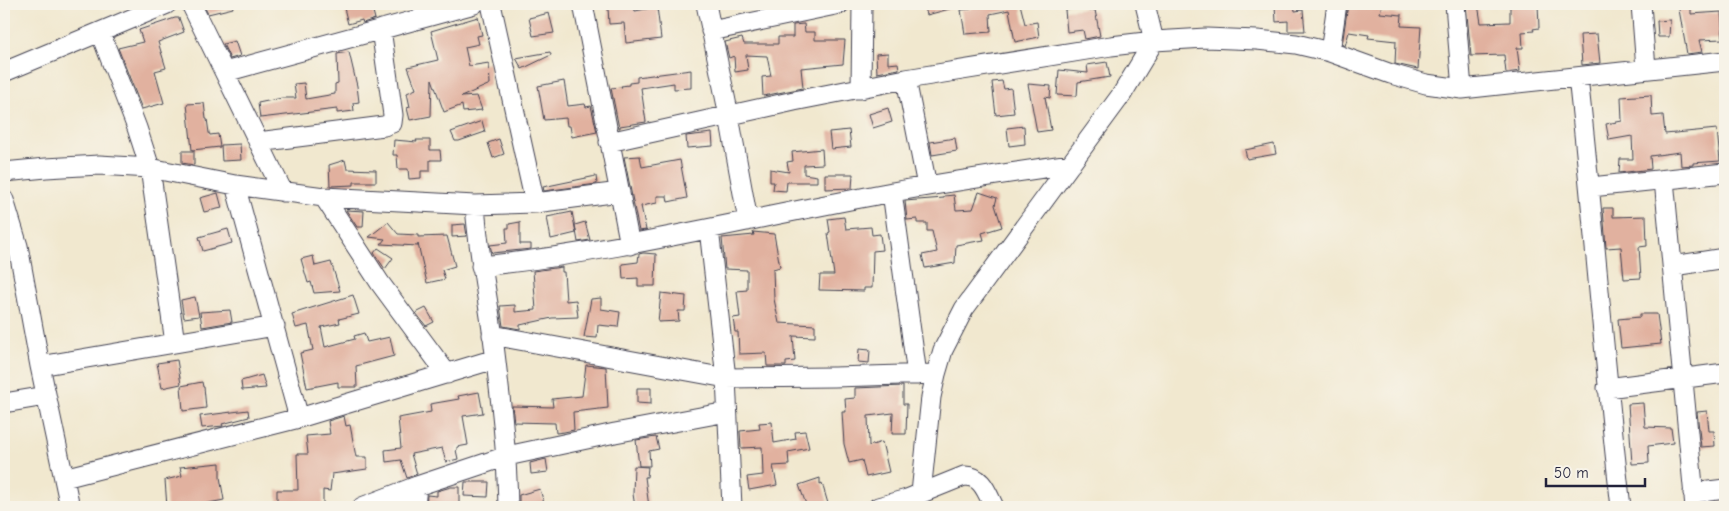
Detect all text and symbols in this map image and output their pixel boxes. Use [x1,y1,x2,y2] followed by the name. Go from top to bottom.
[1546,456,1645,488] scale bar
[1554,464,1589,482] text: 50 m

